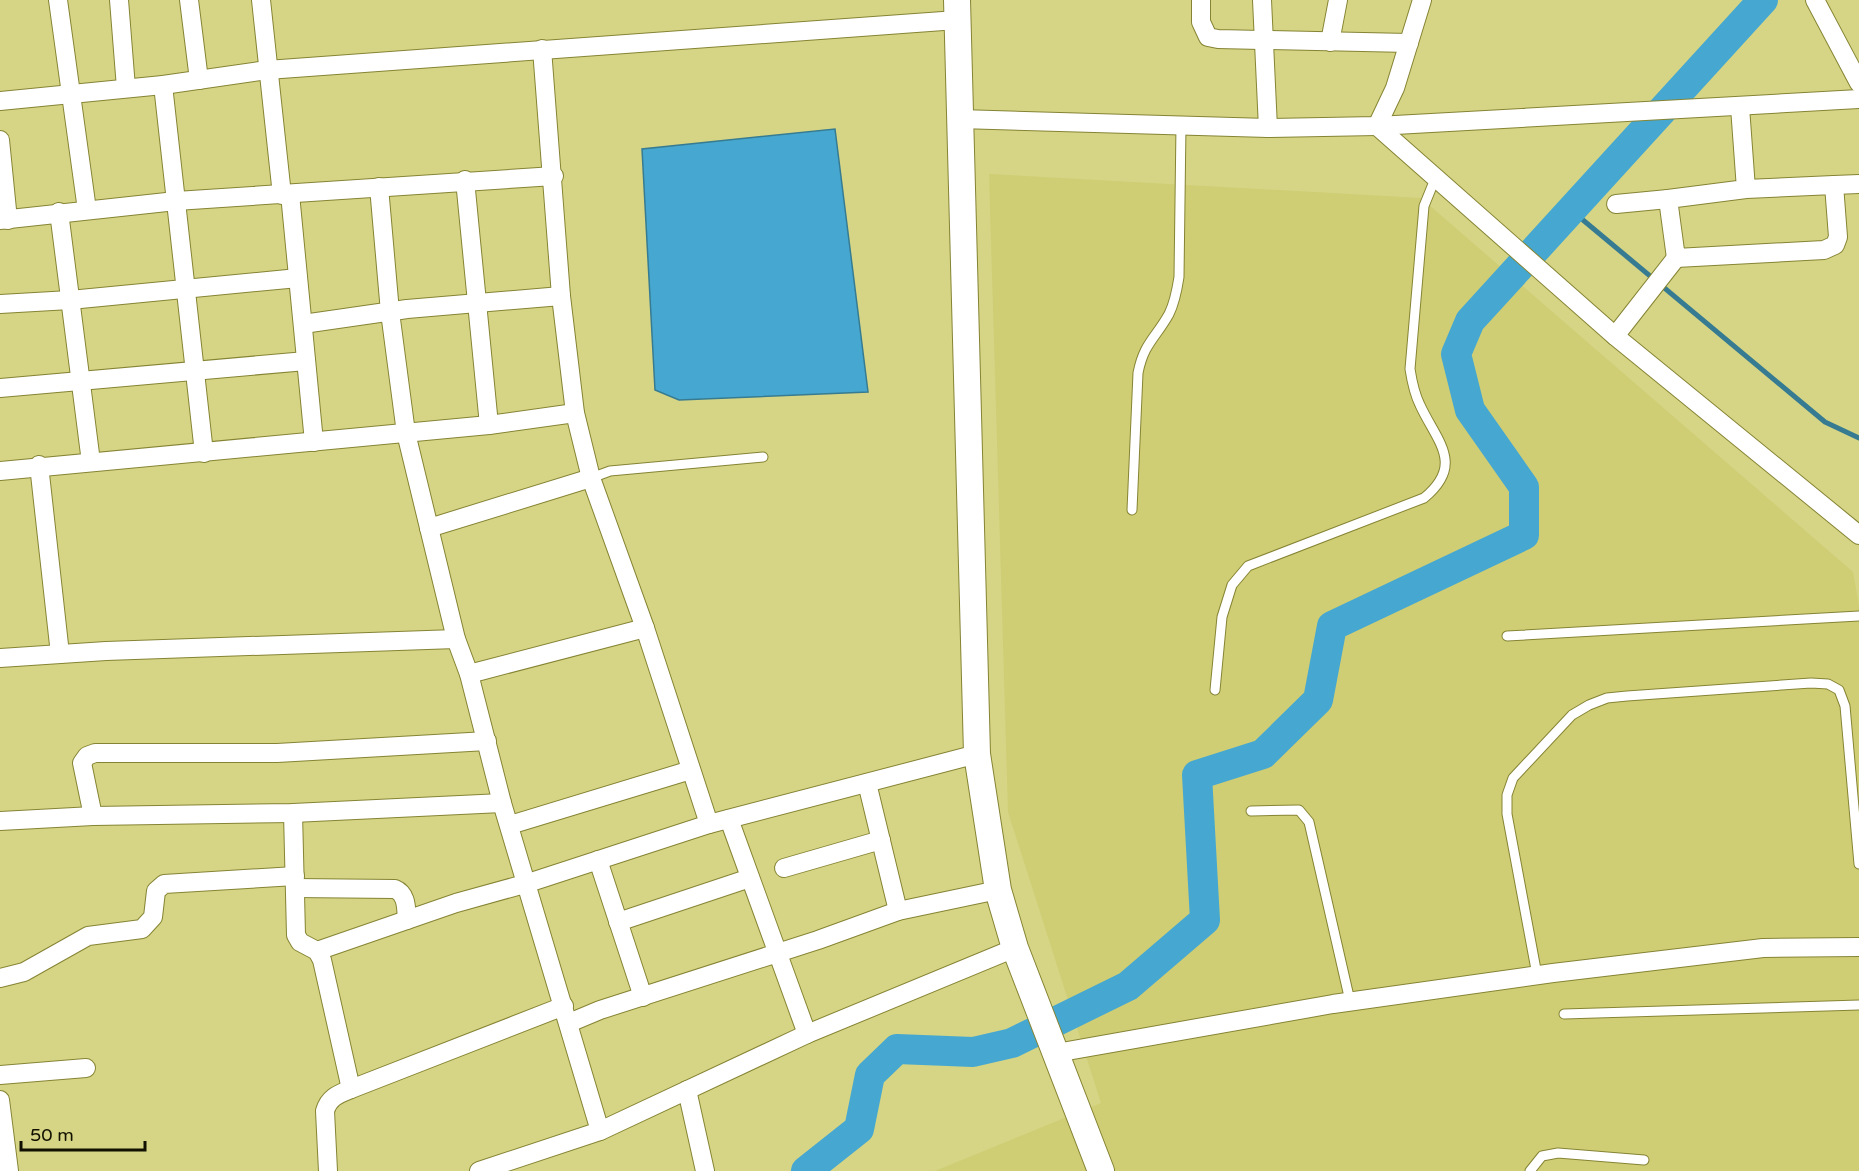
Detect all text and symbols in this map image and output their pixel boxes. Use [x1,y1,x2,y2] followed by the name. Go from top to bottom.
[21,1114,146,1152] scale bar
[30,1124,74,1146] text: 50 m

